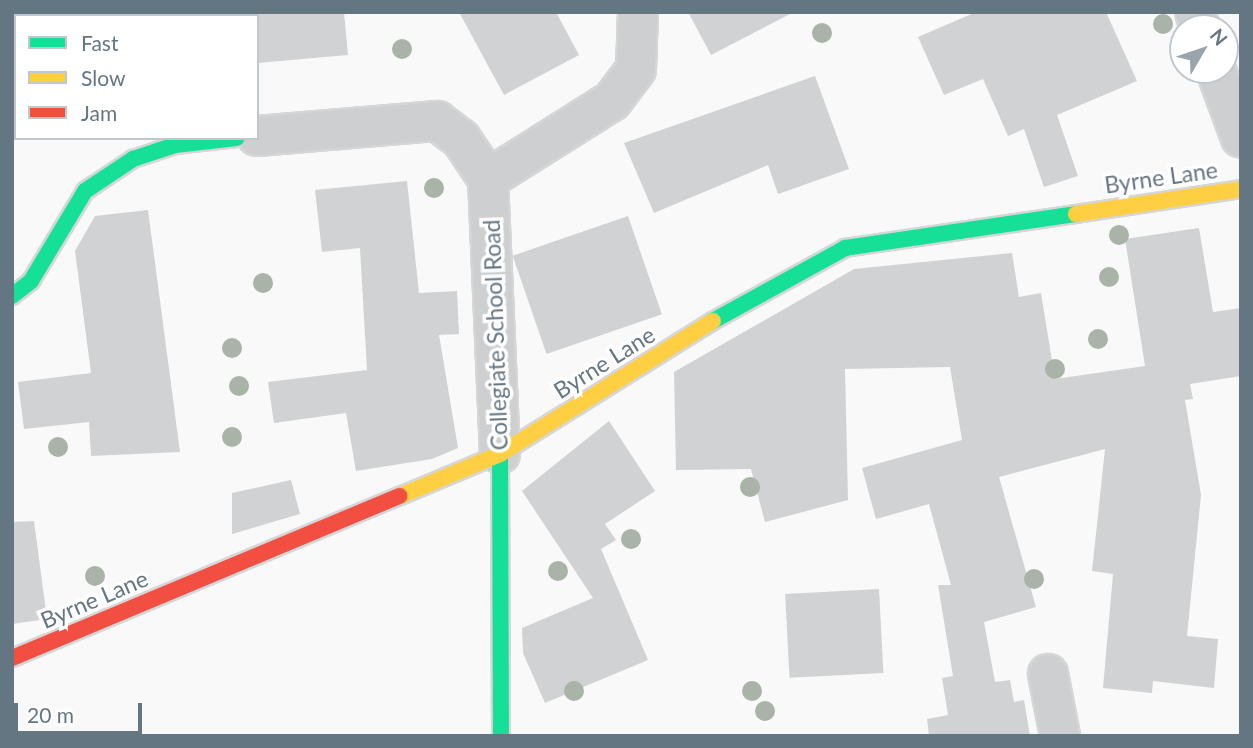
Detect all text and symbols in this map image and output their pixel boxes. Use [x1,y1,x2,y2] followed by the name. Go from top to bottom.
[14,14,259,140] legend
[1169,14,1239,84] north arrow
[1206,24,1233,50] text: N
[81,30,118,55] text: Fast
[81,65,125,90] text: Slow
[81,100,117,125] text: Jam
[1103,155,1219,199] street label: Byrne Lane
[477,219,513,451] street label: Collegiate School Road
[548,320,660,404] street label: Byrne Lane
[36,564,152,634] street label: Byrne Lane
[18,688,145,732] scale bar
[27,702,74,727] text: 20 m

